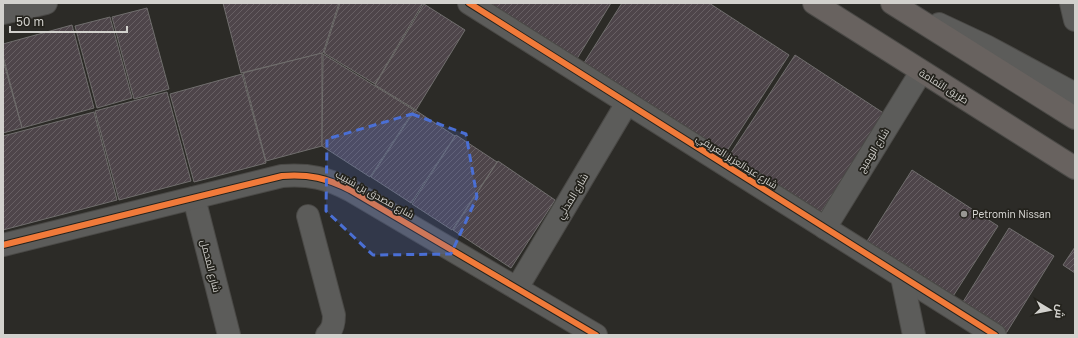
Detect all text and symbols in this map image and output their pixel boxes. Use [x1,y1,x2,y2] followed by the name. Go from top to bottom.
[10,8,127,34] scale bar
[16,14,44,29] text: 50 m
[917,66,971,107] street label: طريق الثمامة
[855,126,892,175] street label: شارع الهميج
[693,131,780,193] street label: شارع عبدالعزيز العريفي
[333,167,416,221] street label: شارع مصدق بن شبيب
[554,171,592,222] street label: شارع المدني
[972,208,1051,220] place label: Petromin Nissan
[959,209,969,219] marker: Petromin Nissan
[198,238,223,294] street label: شارع المحمل
[1030,290,1070,330] north arrow
[1052,304,1068,320] text: ش

